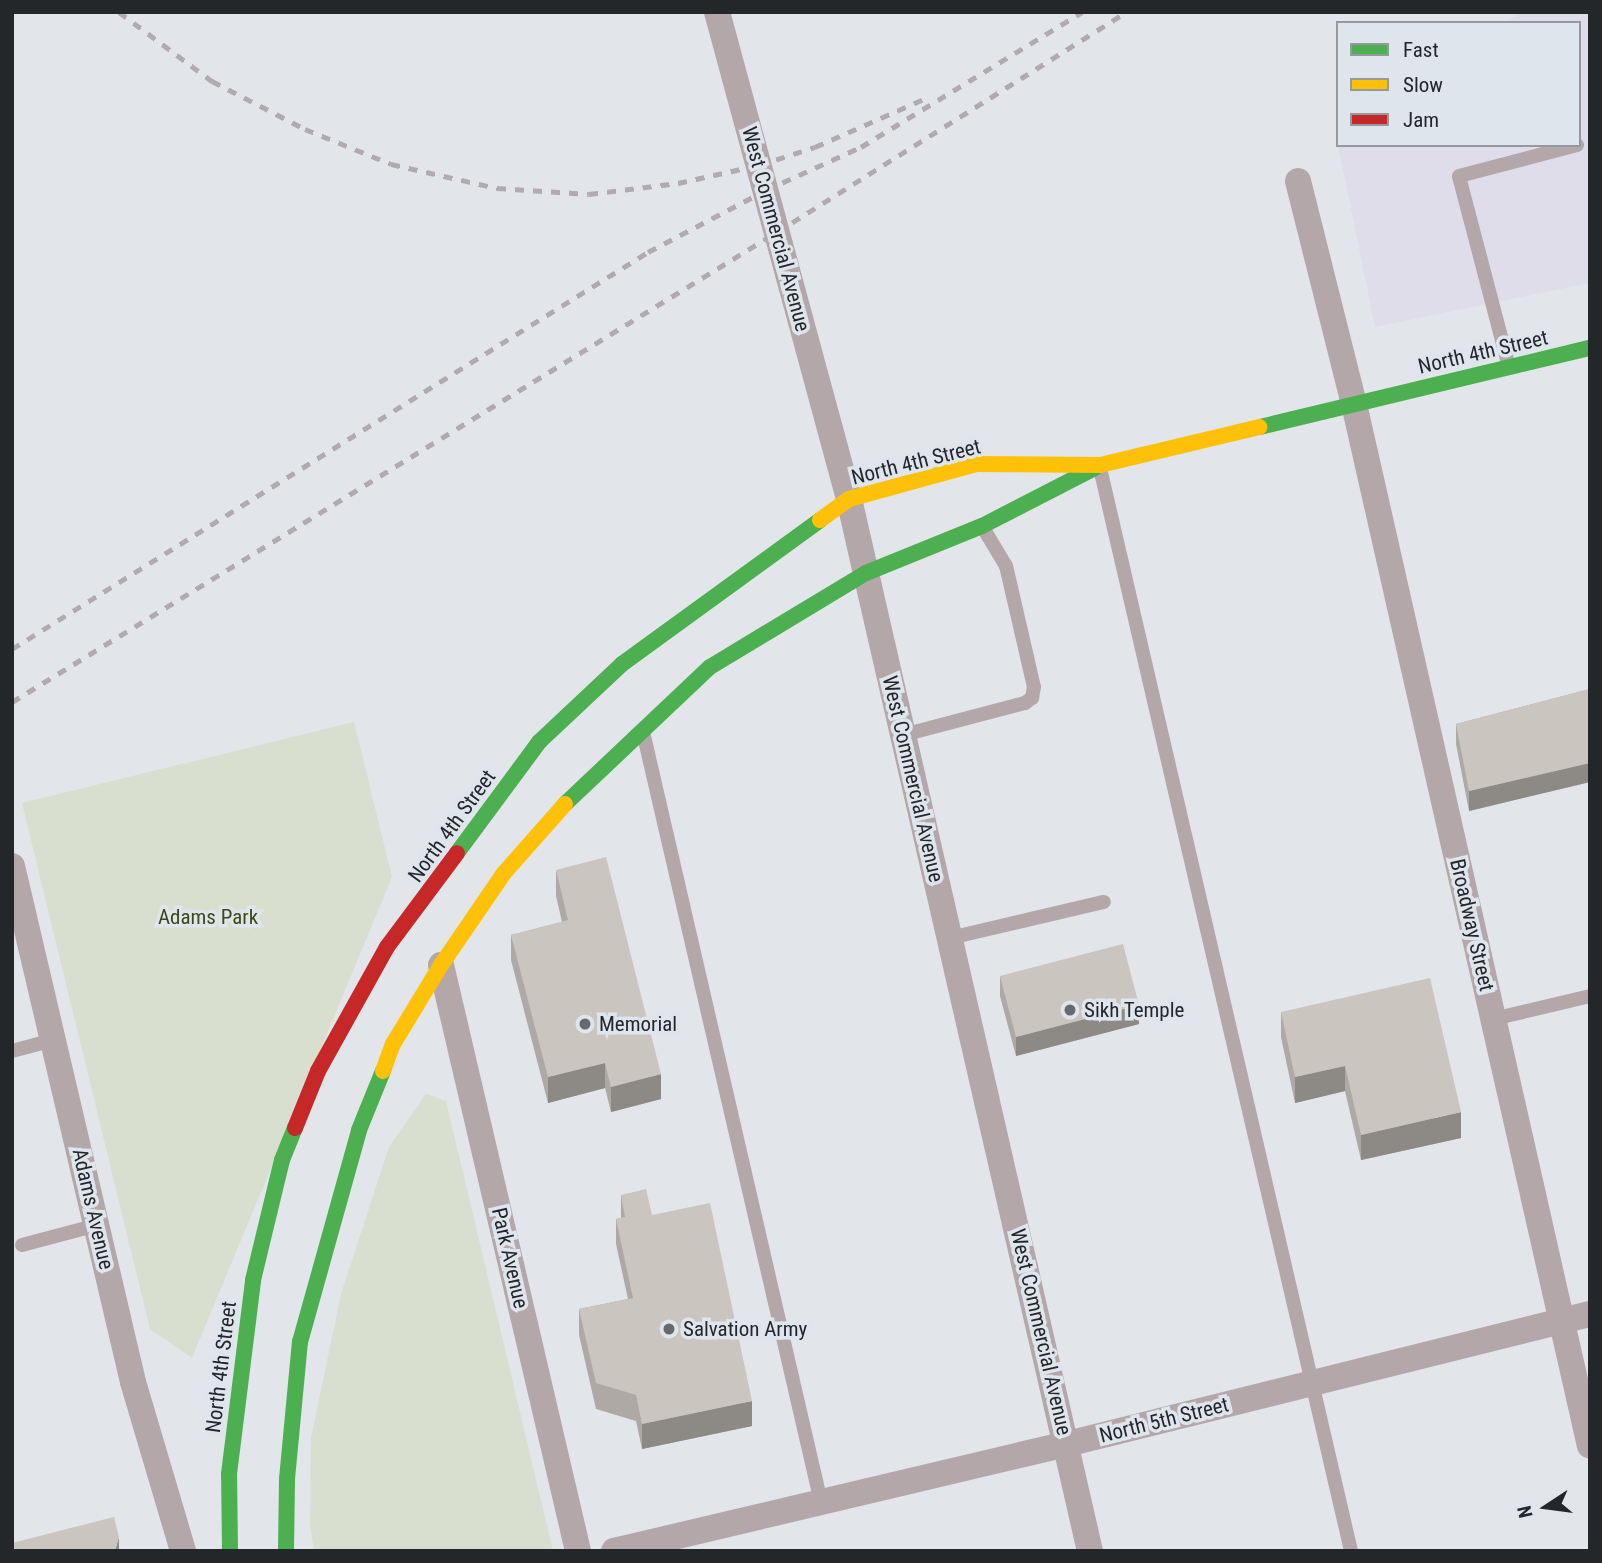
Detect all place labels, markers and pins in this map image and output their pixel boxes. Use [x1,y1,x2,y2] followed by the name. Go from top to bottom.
[1084,997,1185,1023] place label: Sikh Temple
[1062,1002,1078,1018] marker: Sikh Temple
[599,1011,677,1037] place label: Memorial
[577,1016,593,1032] marker: Memorial
[683,1316,807,1342] place label: Salvation Army
[661,1321,677,1337] marker: Salvation Army

